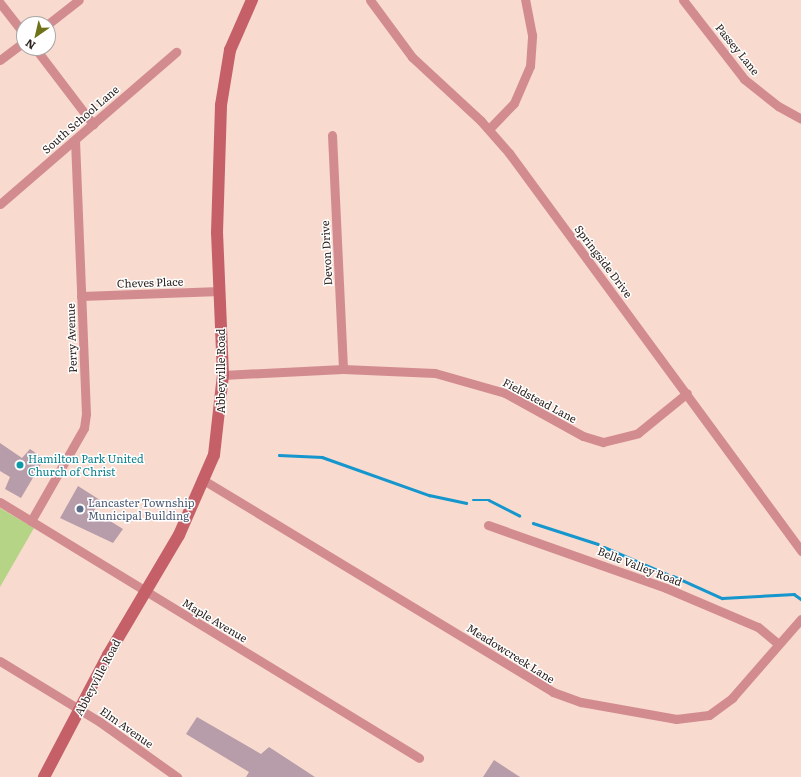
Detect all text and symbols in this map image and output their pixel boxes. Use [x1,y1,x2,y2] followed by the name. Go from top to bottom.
[16,16,56,56] north arrow
[713,21,763,77] street label: Passey Lane
[22,36,38,54] text: N
[39,82,121,156] street label: South School Lane
[318,220,334,286] street label: Devon Drive
[572,222,636,300] street label: Springside Drive
[116,274,184,290] street label: Cheves Place
[63,303,79,373] street label: Perry Avenue
[213,329,227,413] street label: Abbeyville Road
[501,375,579,425] street label: Fieldstead Lane
[28,452,144,478] place label: Hamilton Park United Church of Christ
[15,460,25,470] marker: Hamilton Park United Church of Christ
[88,496,195,522] place label: Lancaster Township Municipal Building
[75,504,85,514] marker: Lancaster Township Municipal Building
[596,544,684,588] street label: Belle Valley Road
[180,595,250,645] street label: Maple Avenue
[465,621,557,685] street label: Meadowcreek Lane
[71,636,123,718] street label: Abbeyville Road
[98,704,156,750] street label: Elm Avenue

